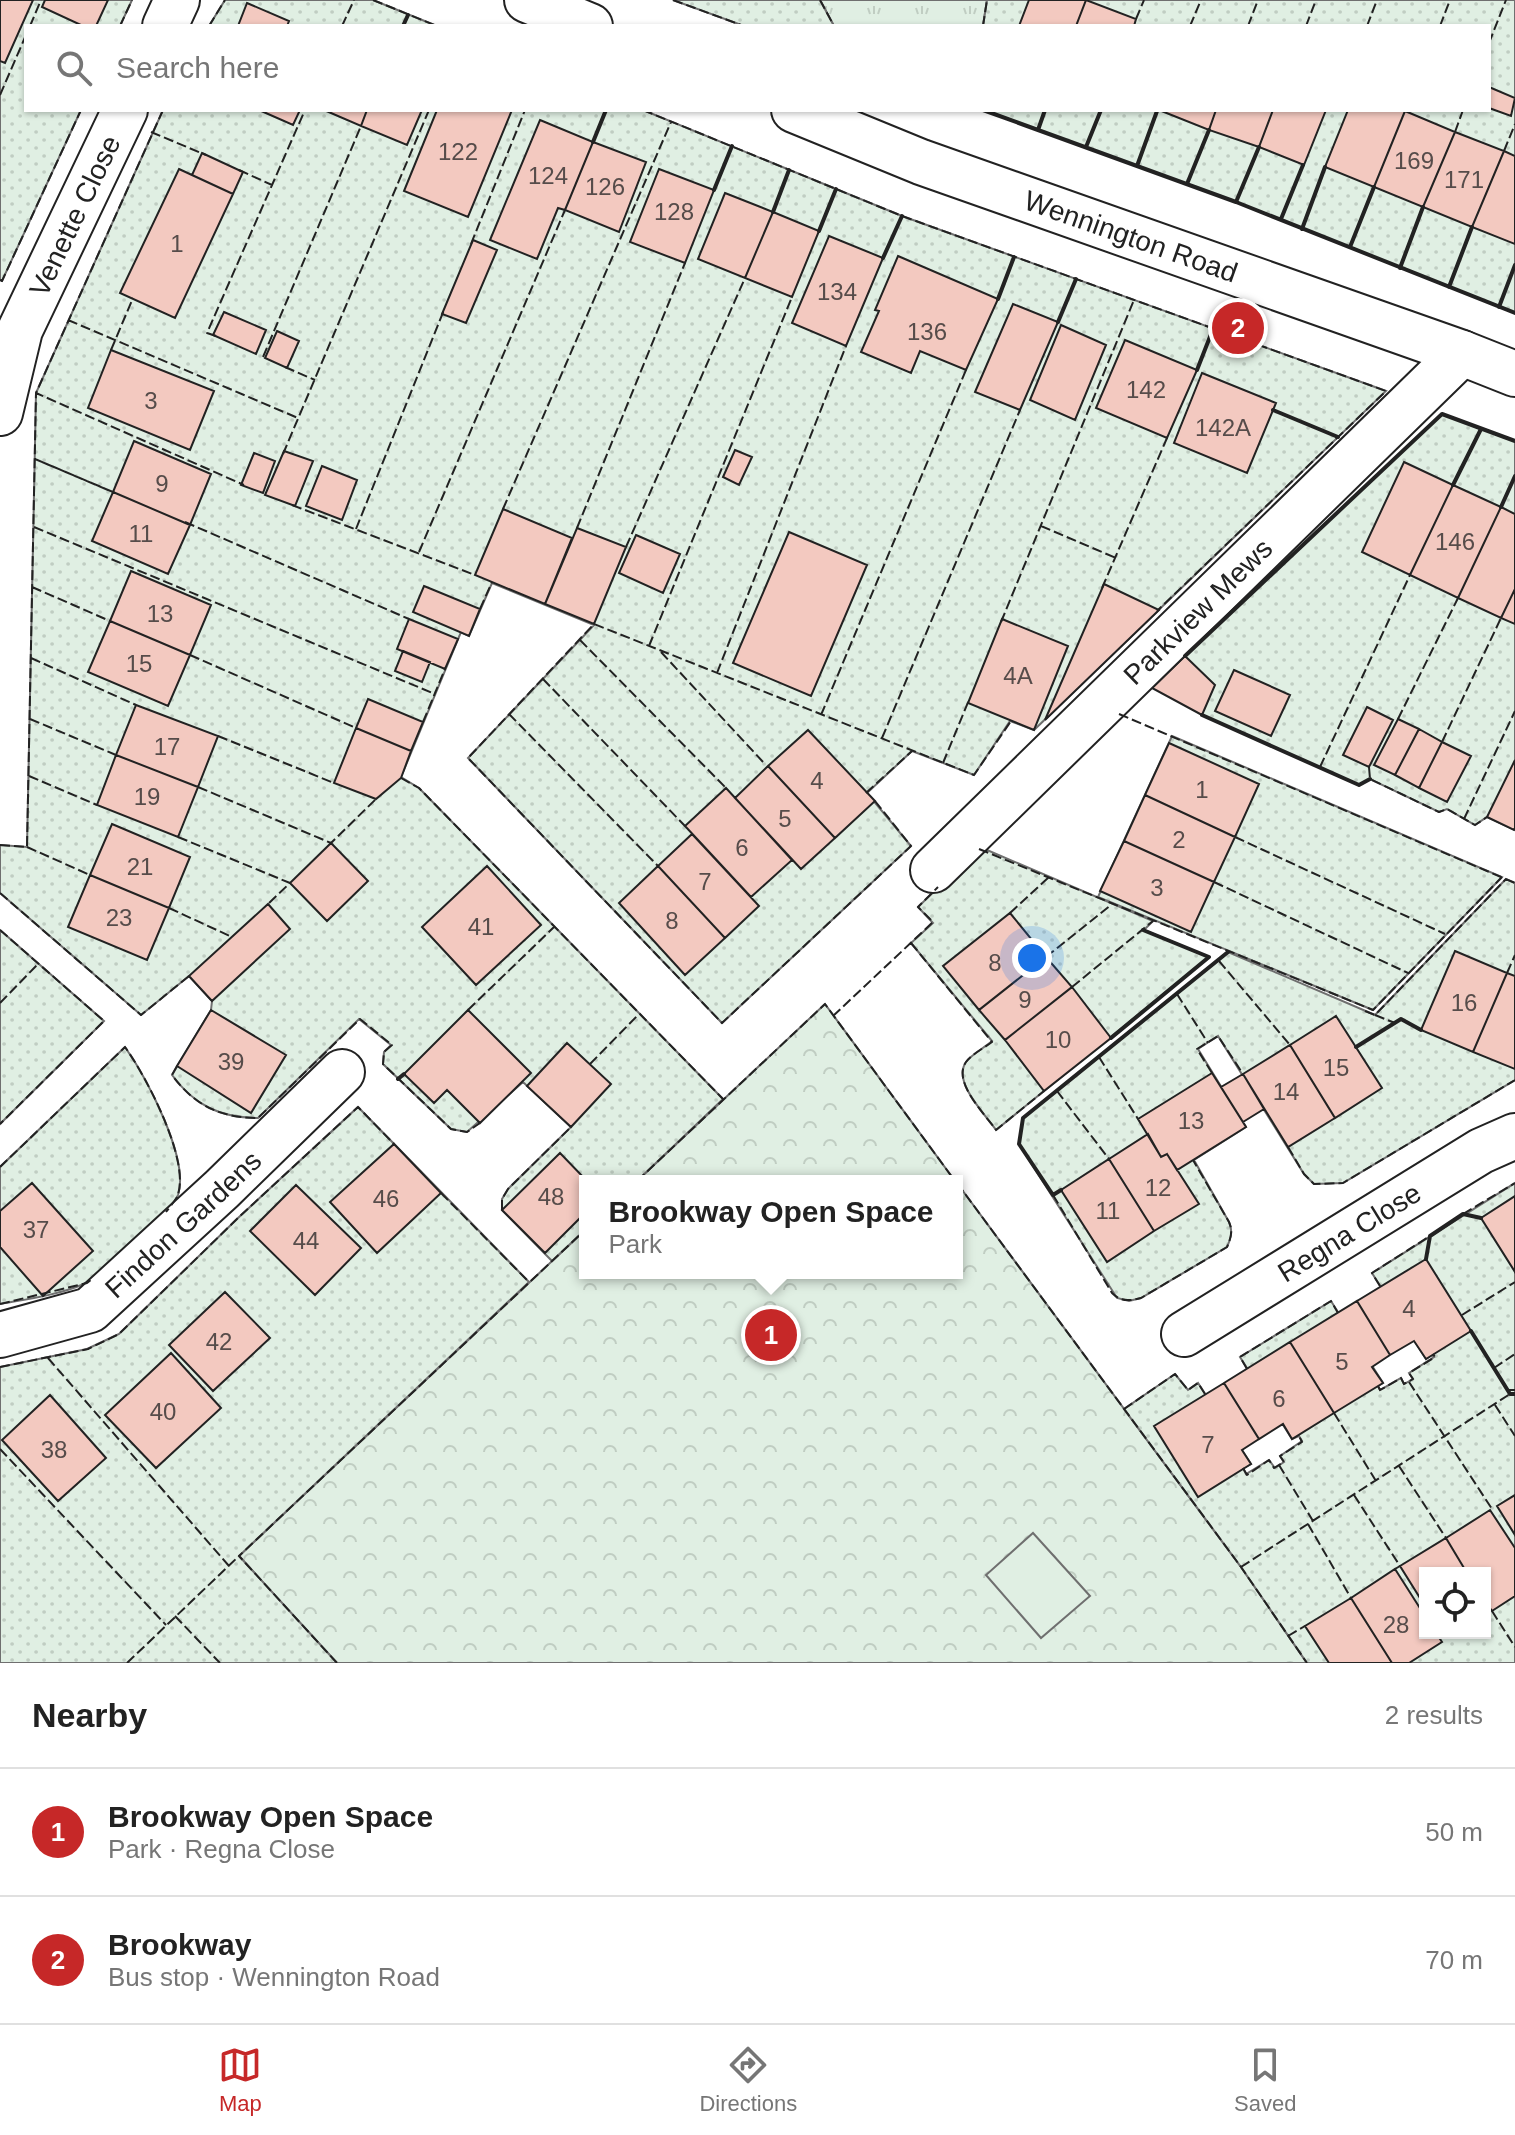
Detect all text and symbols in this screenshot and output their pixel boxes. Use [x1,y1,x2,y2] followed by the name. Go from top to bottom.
[24,24,1491,112] search box
[52,46,96,90] icon: search
[116,51,279,84] text: Search here
[23,130,126,301] street label: Venette Close
[438,138,478,165] house number: 122
[1394,147,1434,174] house number: 169
[528,162,568,189] house number: 124
[1444,166,1484,193] house number: 171
[585,173,625,200] house number: 126
[1020,184,1242,288] street label: Wennington Road
[654,198,694,225] house number: 128
[170,230,184,257] house number: 1
[817,278,857,305] house number: 134
[1212,298,1264,358] pin: 2
[907,318,947,345] house number: 136
[1126,376,1166,403] house number: 142
[144,387,158,414] house number: 3
[1195,414,1251,441] house number: 142A
[155,470,169,497] house number: 9
[129,520,153,547] house number: 11
[1435,528,1475,555] house number: 146
[1117,532,1278,690] street label: Parkview Mews
[147,600,173,627] house number: 13
[126,650,152,677] house number: 15
[1003,662,1033,689] house number: 4A
[154,733,180,760] house number: 17
[810,767,824,794] house number: 4
[1195,776,1209,803] house number: 1
[134,783,160,810] house number: 19
[778,805,792,832] house number: 5
[1172,826,1186,853] house number: 2
[735,834,749,861] house number: 6
[127,853,153,880] house number: 21
[698,868,712,895] house number: 7
[1150,874,1164,901] house number: 3
[106,904,132,931] house number: 23
[665,907,679,934] house number: 8
[468,913,494,940] house number: 41
[1012,938,1052,978] your location
[988,949,1002,976] house number: 8
[1018,986,1032,1013] house number: 9
[1451,989,1477,1016] house number: 16
[1045,1026,1071,1053] house number: 10
[218,1048,244,1075] house number: 39
[1323,1054,1349,1081] house number: 15
[1273,1078,1299,1105] house number: 14
[1178,1107,1204,1134] house number: 13
[99,1144,267,1304] street label: Findon Gardens
[1145,1174,1171,1201] house number: 12
[579,1175,963,1279] popup
[1272,1177,1426,1288] street label: Regna Close
[538,1183,564,1210] house number: 48
[373,1185,399,1212] house number: 46
[608,1195,934,1228] text: Brookway Open Space
[1096,1197,1120,1224] house number: 11
[23,1216,49,1243] house number: 37
[293,1227,319,1254] house number: 44
[608,1229,662,1259] text: Park
[1402,1295,1416,1322] house number: 4
[745,1305,797,1365] pin: 1
[206,1328,232,1355] house number: 42
[1335,1348,1349,1375] house number: 5
[1272,1385,1286,1412] house number: 6
[150,1398,176,1425] house number: 40
[1201,1431,1215,1458] house number: 7
[41,1436,67,1463] house number: 38
[1419,1567,1491,1639] map controls
[1419,1567,1491,1639] button: locate
[1383,1611,1409,1638] house number: 28
[32,1696,147,1734] text: Nearby
[1385,1700,1483,1730] text: 2 results
[108,1800,433,1833] text: Brookway Open Space
[51,1817,65,1847] text: 1
[1425,1817,1483,1847] text: 50 m
[108,1834,335,1864] text: Park · Regna Close
[108,1928,251,1961] text: Brookway
[51,1945,65,1975] text: 2
[1425,1945,1483,1975] text: 70 m
[108,1962,440,1992] text: Bus stop · Wennington Road
[218,2043,262,2117] tab: Map
[699,2043,797,2117] tab: Directions
[1234,2043,1297,2117] tab: Saved

